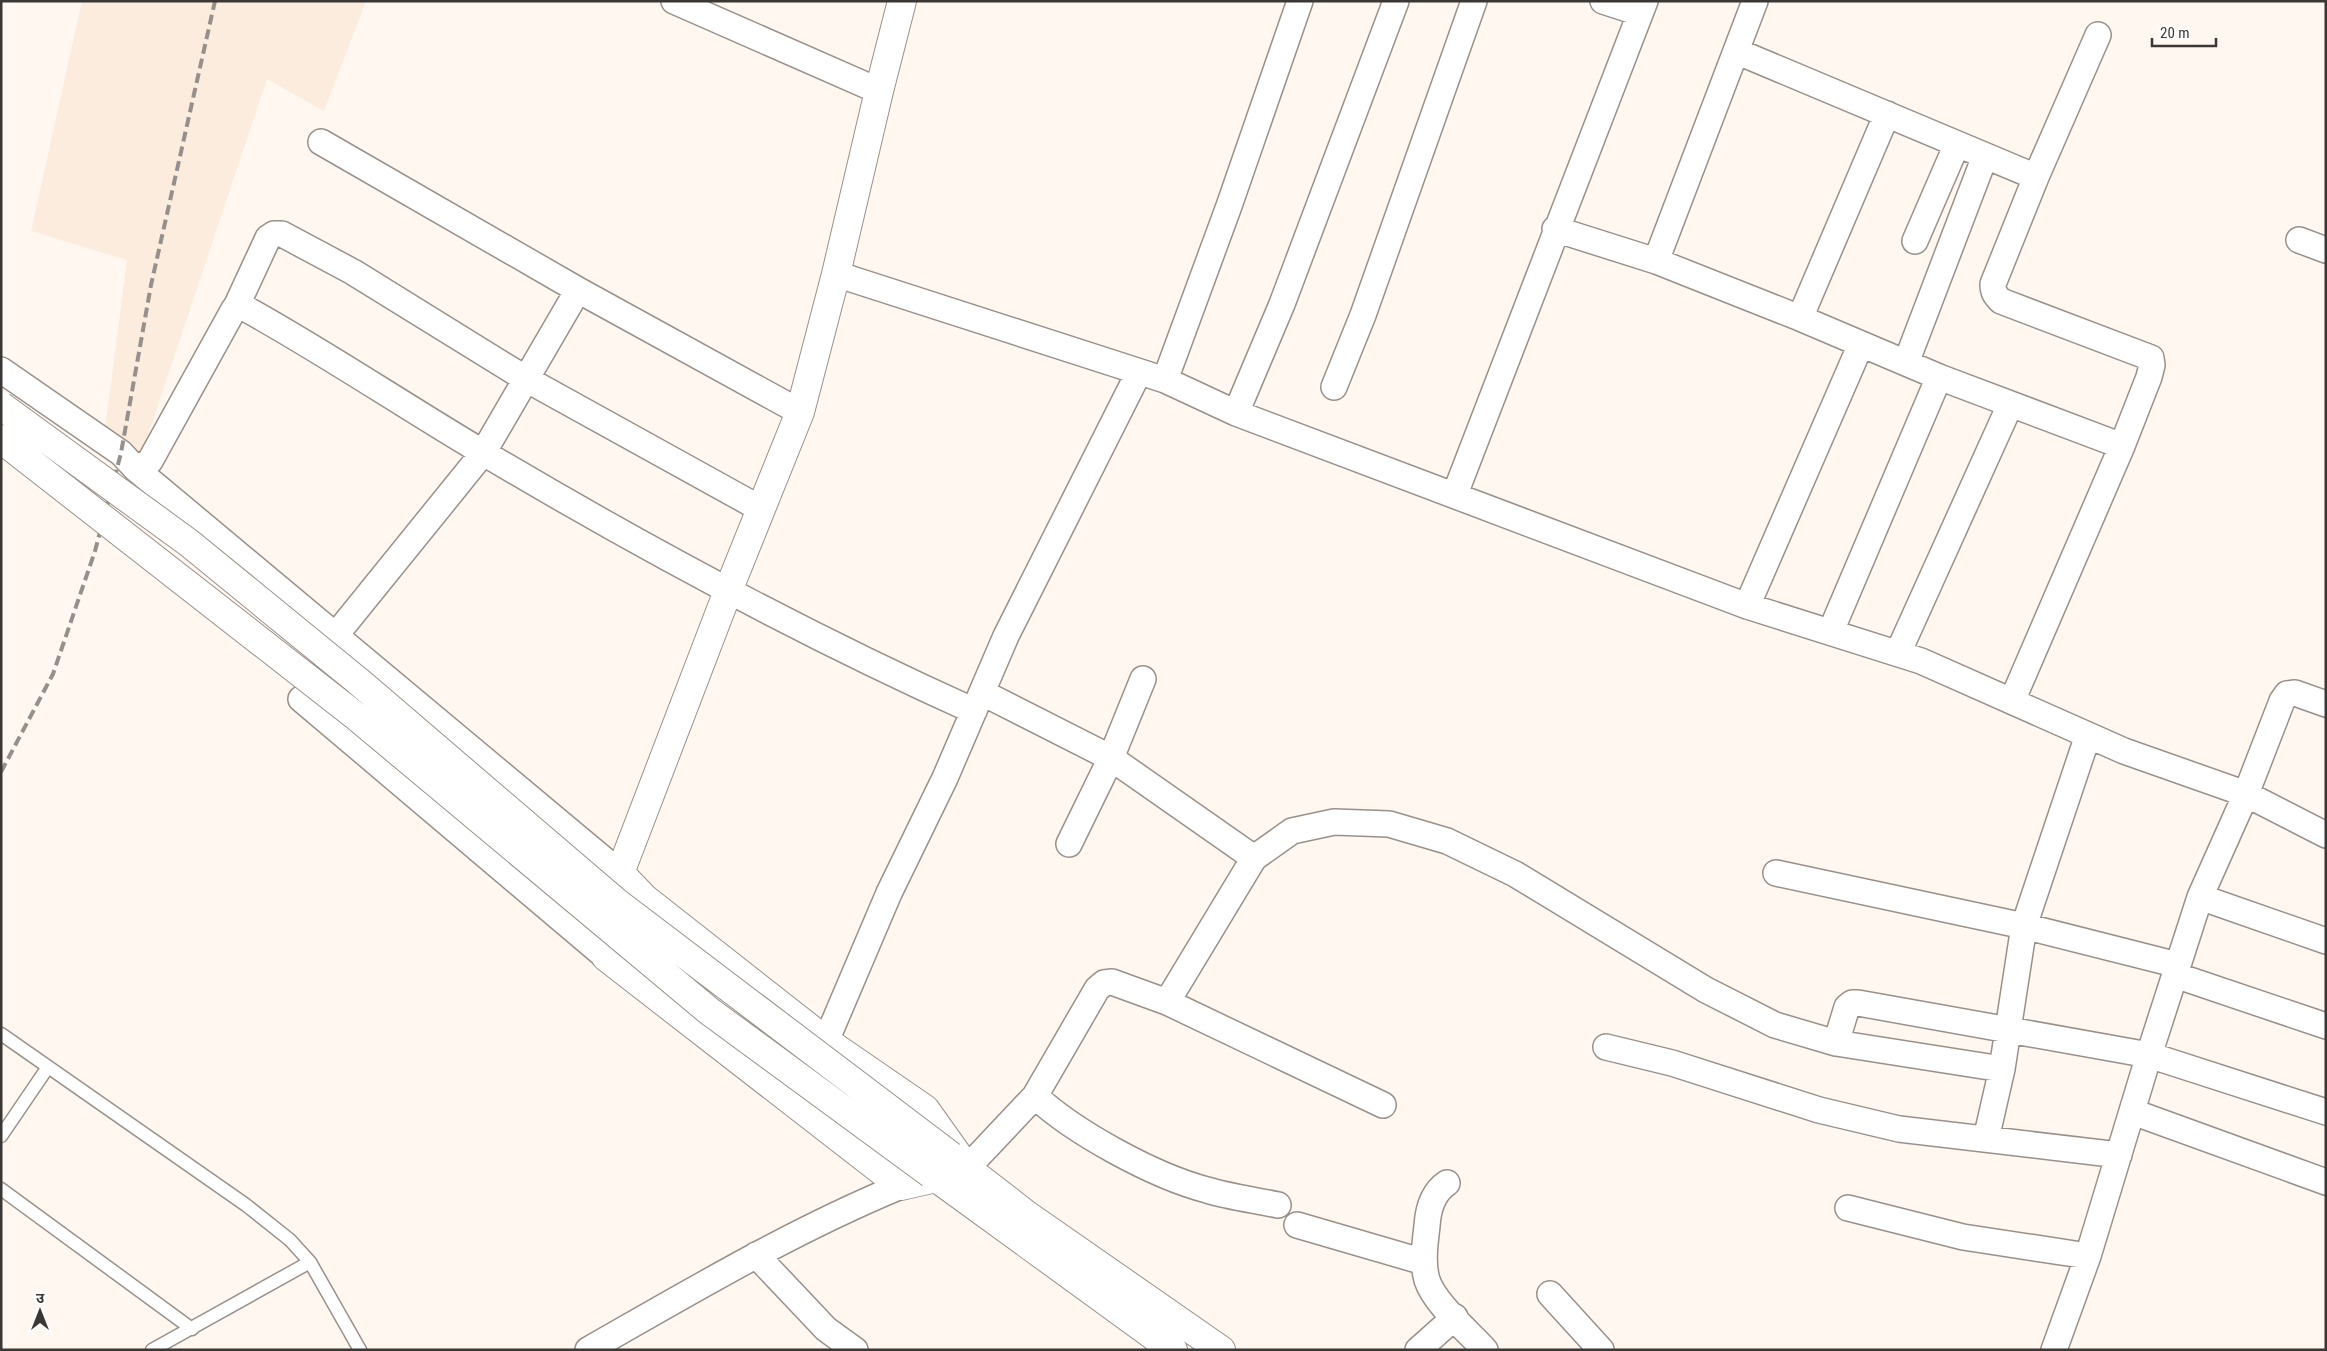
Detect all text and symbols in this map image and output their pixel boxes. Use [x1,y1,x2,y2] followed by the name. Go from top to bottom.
[2152,15,2216,47] scale bar
[2160,24,2190,42] text: 20 m
[15,1286,65,1336] north arrow
[36,1290,45,1306] text: उ

